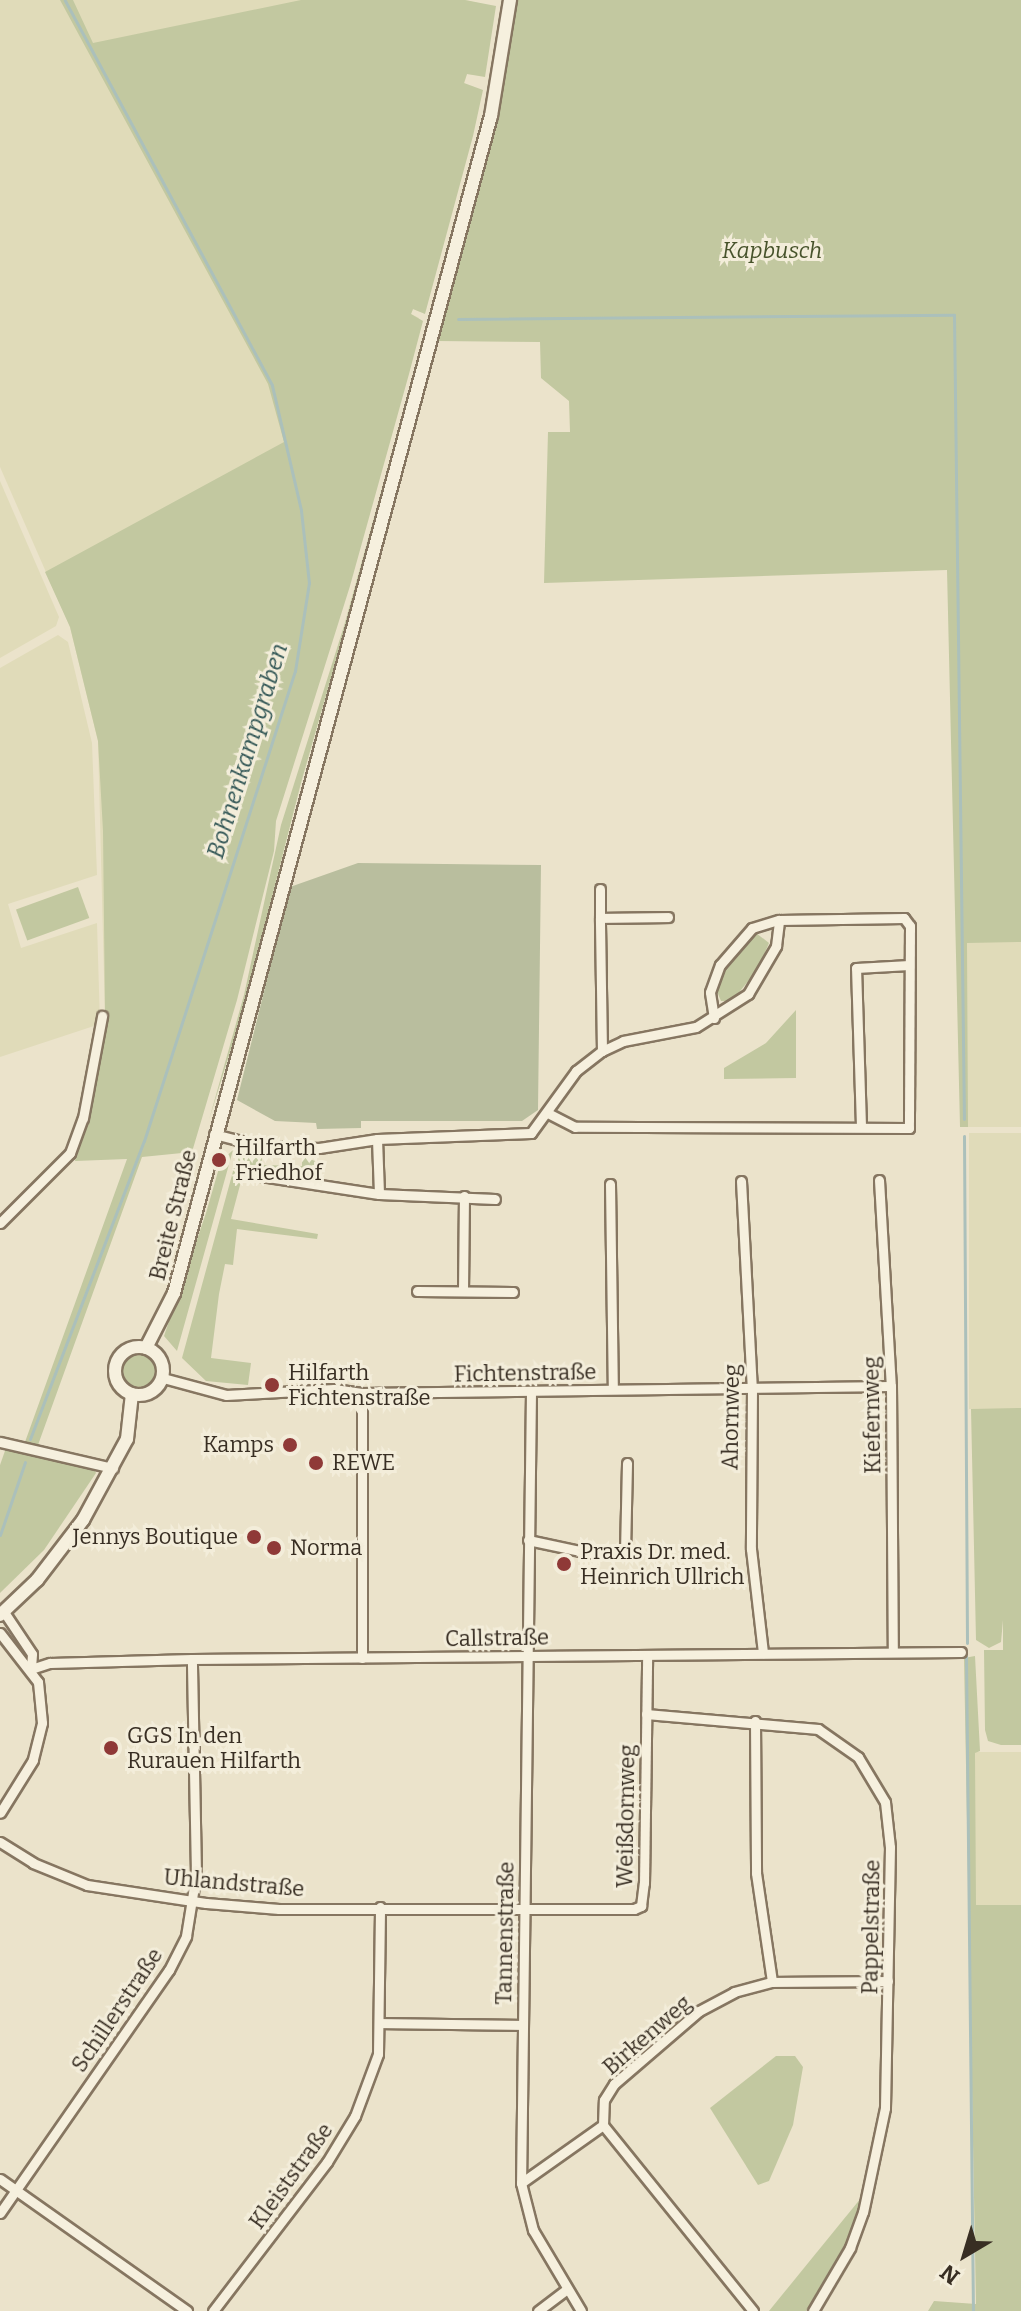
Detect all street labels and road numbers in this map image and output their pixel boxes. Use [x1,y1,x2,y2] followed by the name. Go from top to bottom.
[144,1147,202,1283] street label: Breite Straße
[858,1356,886,1474] street label: Kiefernweg
[454,1359,596,1387] street label: Fichtenstraße
[717,1364,745,1470] street label: Ahornweg
[445,1624,549,1652] street label: Callstraße
[612,1744,640,1888] street label: Weißdornweg
[857,1859,885,1995] street label: Pappelstraße
[491,1861,519,2005] street label: Tannenstraße
[163,1864,305,1902] street label: Uhlandstraße
[66,1943,168,2077] street label: Schillerstraße
[597,1990,697,2080] street label: Birkenweg
[244,2118,338,2234] street label: Kleiststraße

